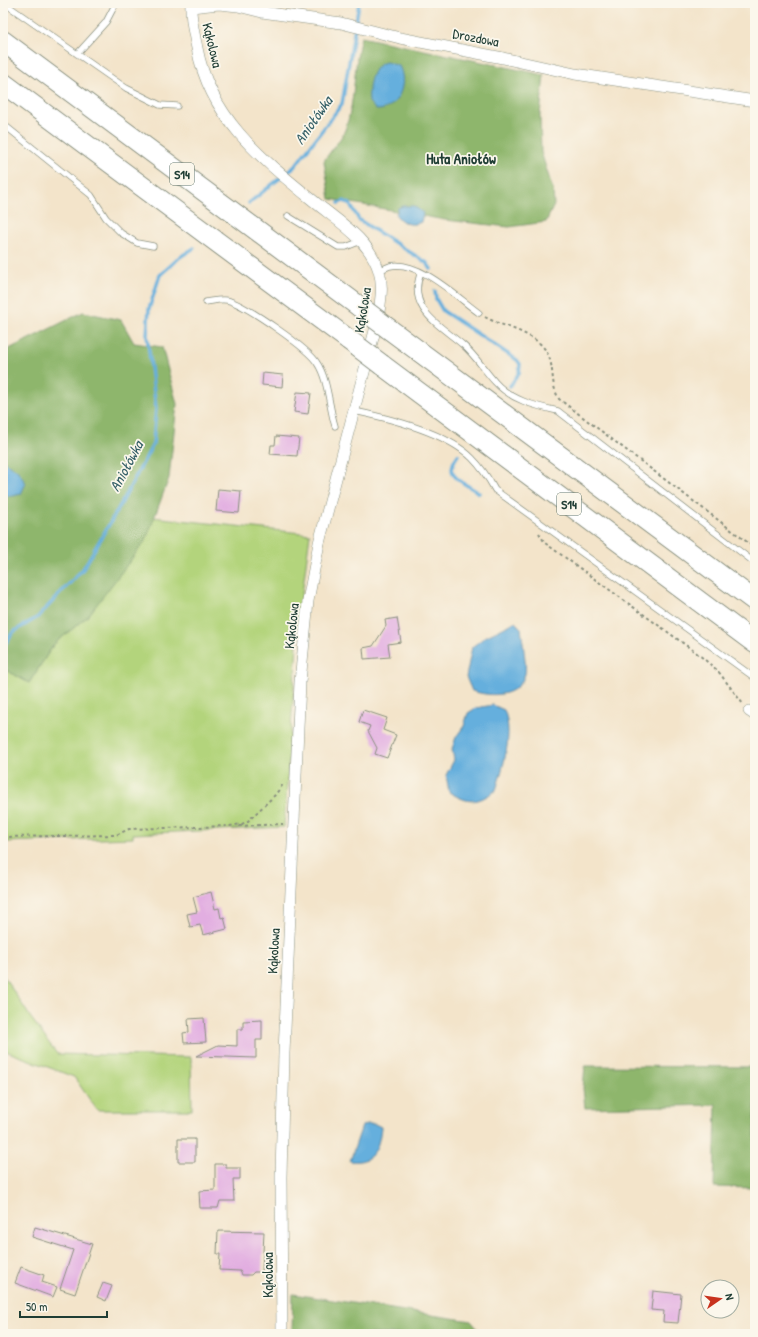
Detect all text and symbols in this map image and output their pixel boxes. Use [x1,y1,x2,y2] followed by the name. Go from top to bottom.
[198,21,228,70] street label: Kąkolowa
[451,23,501,51] street label: Drozdowa
[289,90,338,148] water label: Aniołówka
[426,148,496,169] district label: Huta Aniołów
[170,163,194,185] road number: S14
[349,285,375,334] street label: Kąkolowa
[104,435,149,495] water label: Aniołówka
[557,493,581,515] road number: S14
[279,602,303,650] street label: Kąkolowa
[262,927,284,974] street label: Kąkolowa
[258,1252,277,1298] street label: Kąkolowa
[700,1279,740,1319] north arrow
[722,1292,737,1301] text: N
[20,1293,107,1319] scale bar
[26,1298,47,1315] text: 50 m

